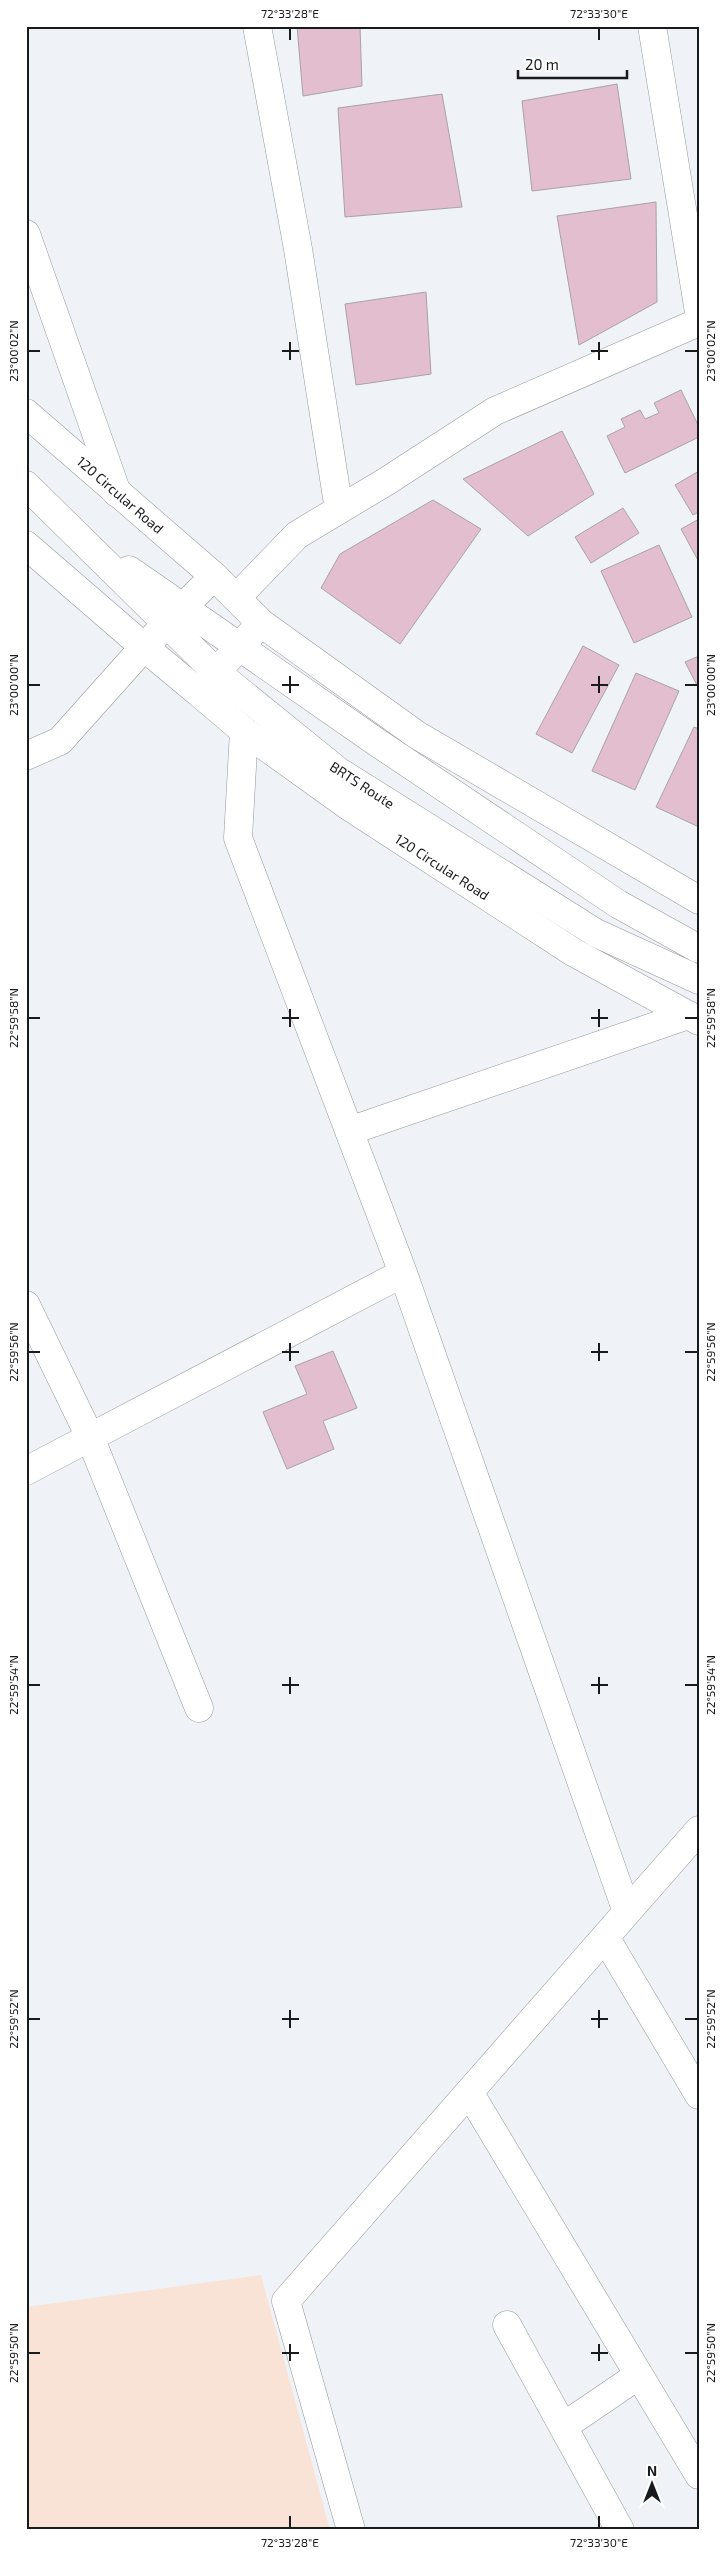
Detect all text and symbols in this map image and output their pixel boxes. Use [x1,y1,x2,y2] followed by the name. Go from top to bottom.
[261,6,319,20] text: 72°33'28"E
[570,6,628,20] text: 72°33'30"E
[518,48,626,80] scale bar
[525,55,559,73] text: 20 m
[6,320,20,382] text: 23°00'02"N
[703,320,717,382] text: 23°00'02"N
[74,452,167,537] street label: 120 Circular Road
[6,654,20,716] text: 23°00'00"N
[703,654,717,716] text: 23°00'00"N
[327,757,398,812] street label: BRTS Route
[392,830,493,903] street label: 120 Circular Road
[6,988,20,1048] text: 22°59'58"N
[703,988,717,1048] text: 22°59'58"N
[6,1322,20,1382] text: 22°59'56"N
[703,1322,717,1382] text: 22°59'56"N
[6,1655,20,1715] text: 22°59'54"N
[703,1655,717,1715] text: 22°59'54"N
[6,1989,20,2049] text: 22°59'52"N
[703,1989,717,2049] text: 22°59'52"N
[6,2323,20,2383] text: 22°59'50"N
[703,2323,717,2383] text: 22°59'50"N
[628,2458,678,2508] north arrow
[647,2462,657,2479] text: N
[261,2535,319,2549] text: 72°33'28"E
[570,2535,628,2549] text: 72°33'30"E

